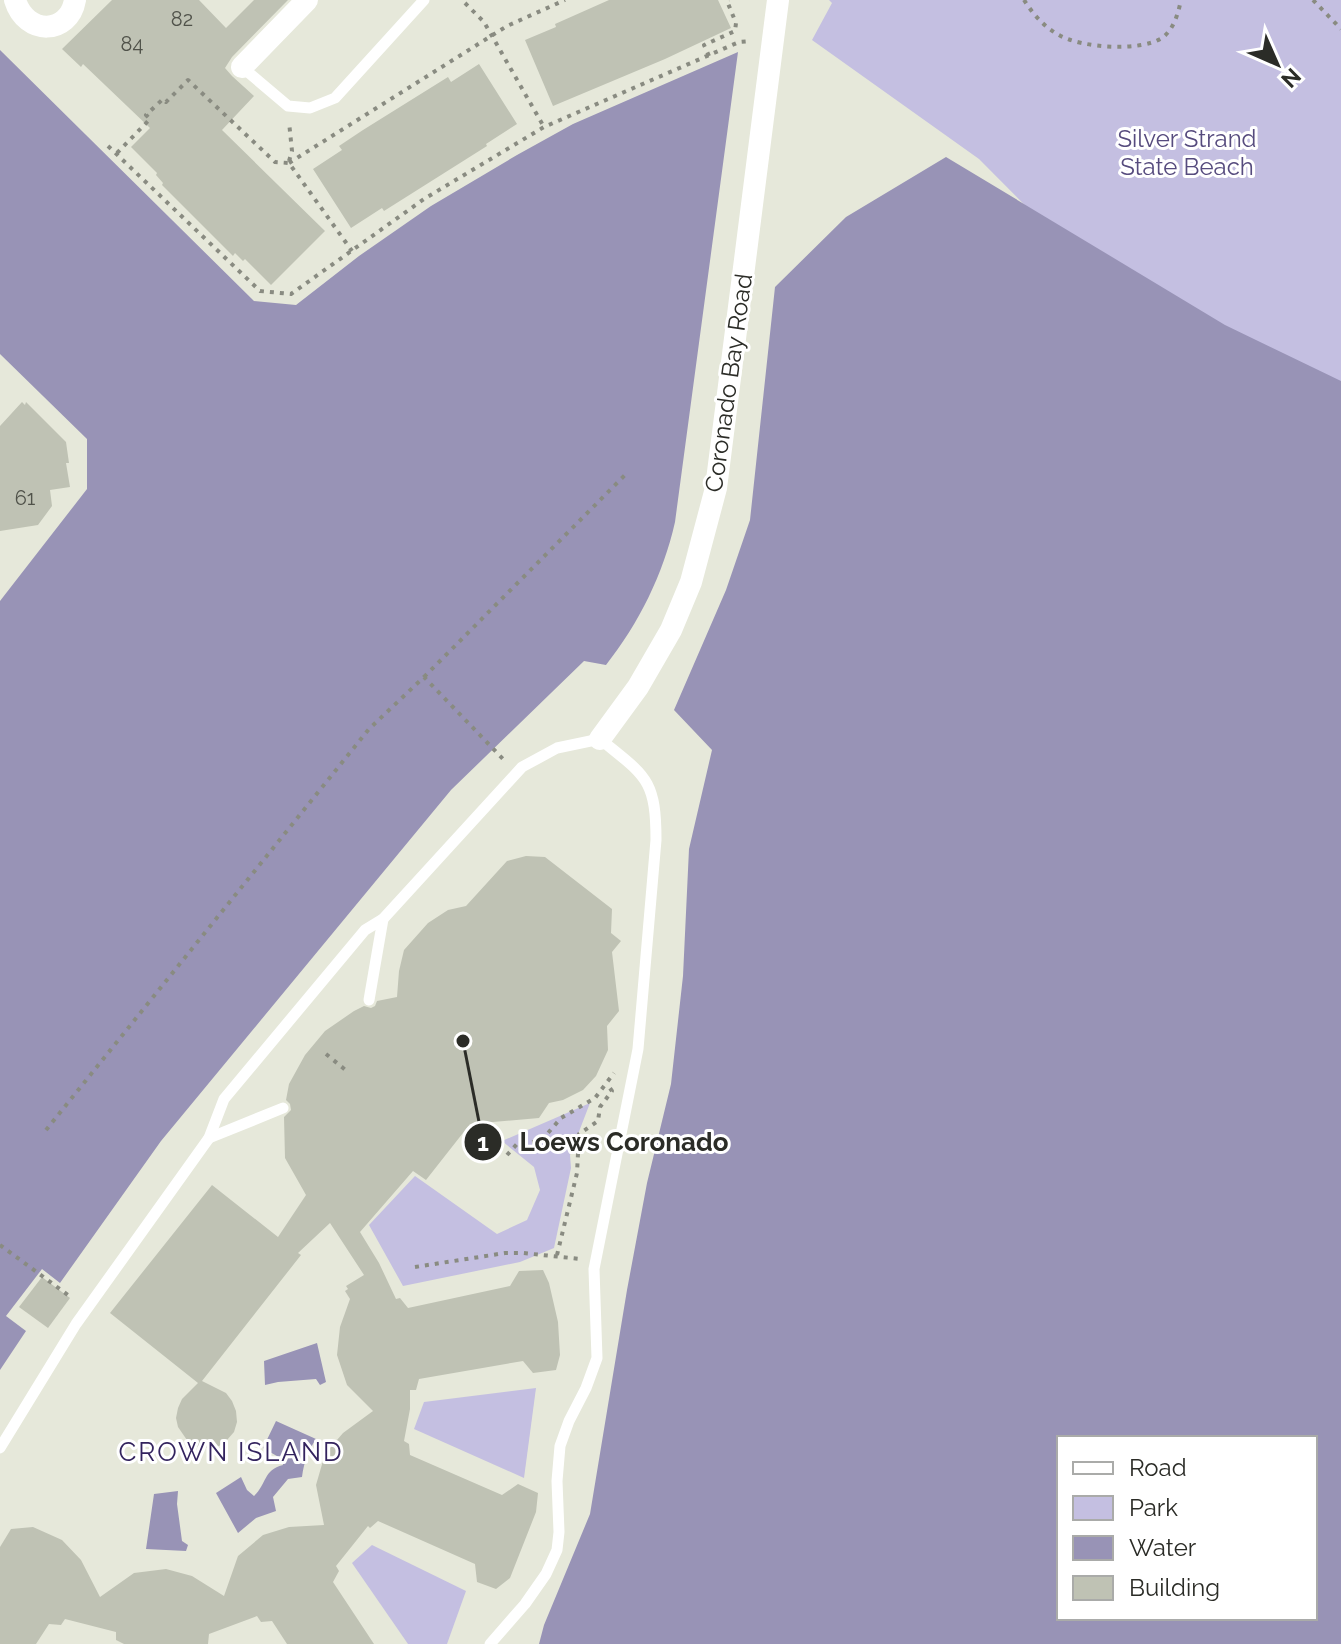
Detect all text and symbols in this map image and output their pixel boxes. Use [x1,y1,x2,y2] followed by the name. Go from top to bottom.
[171,7,193,31] house number: 82
[1237,24,1317,104] north arrow
[121,32,143,56] house number: 84
[1276,63,1306,93] text: N
[1117,124,1257,181] park label: Silver Strand State Beach
[699,272,758,494] street label: Coronado Bay Road
[15,486,36,510] house number: 61
[463,1117,744,1167] callout: Loews Coronado
[520,1127,728,1157] text: Loews Coronado
[477,1128,489,1157] text: 1
[1057,1436,1317,1620] legend
[118,1437,344,1467] district label: CROWN ISLAND
[1129,1453,1187,1482] text: Road
[1129,1493,1178,1522] text: Park
[1129,1533,1197,1562] text: Water
[1129,1573,1220,1602] text: Building

